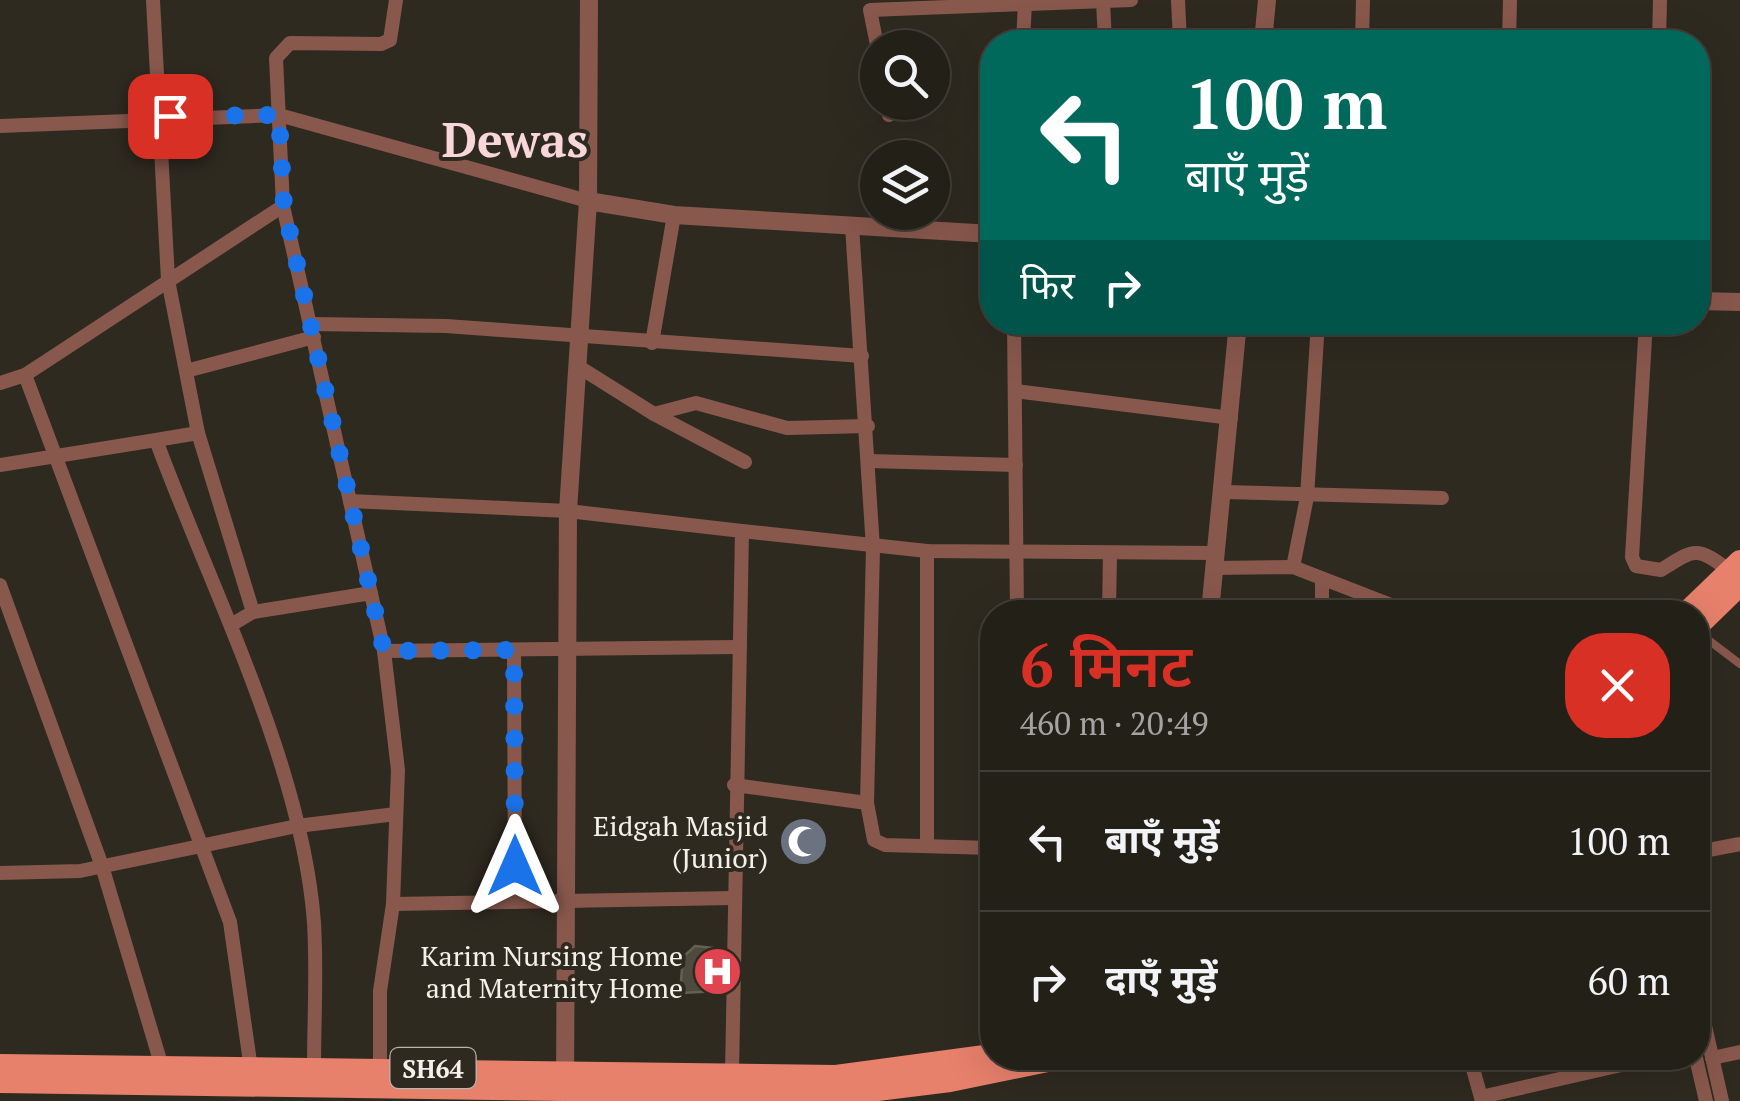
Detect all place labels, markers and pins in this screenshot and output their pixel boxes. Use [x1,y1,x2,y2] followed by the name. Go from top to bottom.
[128,74,213,159] pin
[593,807,768,876] place label: Eidgah Masjid (Junior)
[777,815,829,867] mosque icon: Eidgah Masjid (Junior)
[420,937,683,1006] place label: Karim Nursing Home and Maternity Home
[692,945,744,997] hospital icon: Karim Nursing Home and Maternity Home

